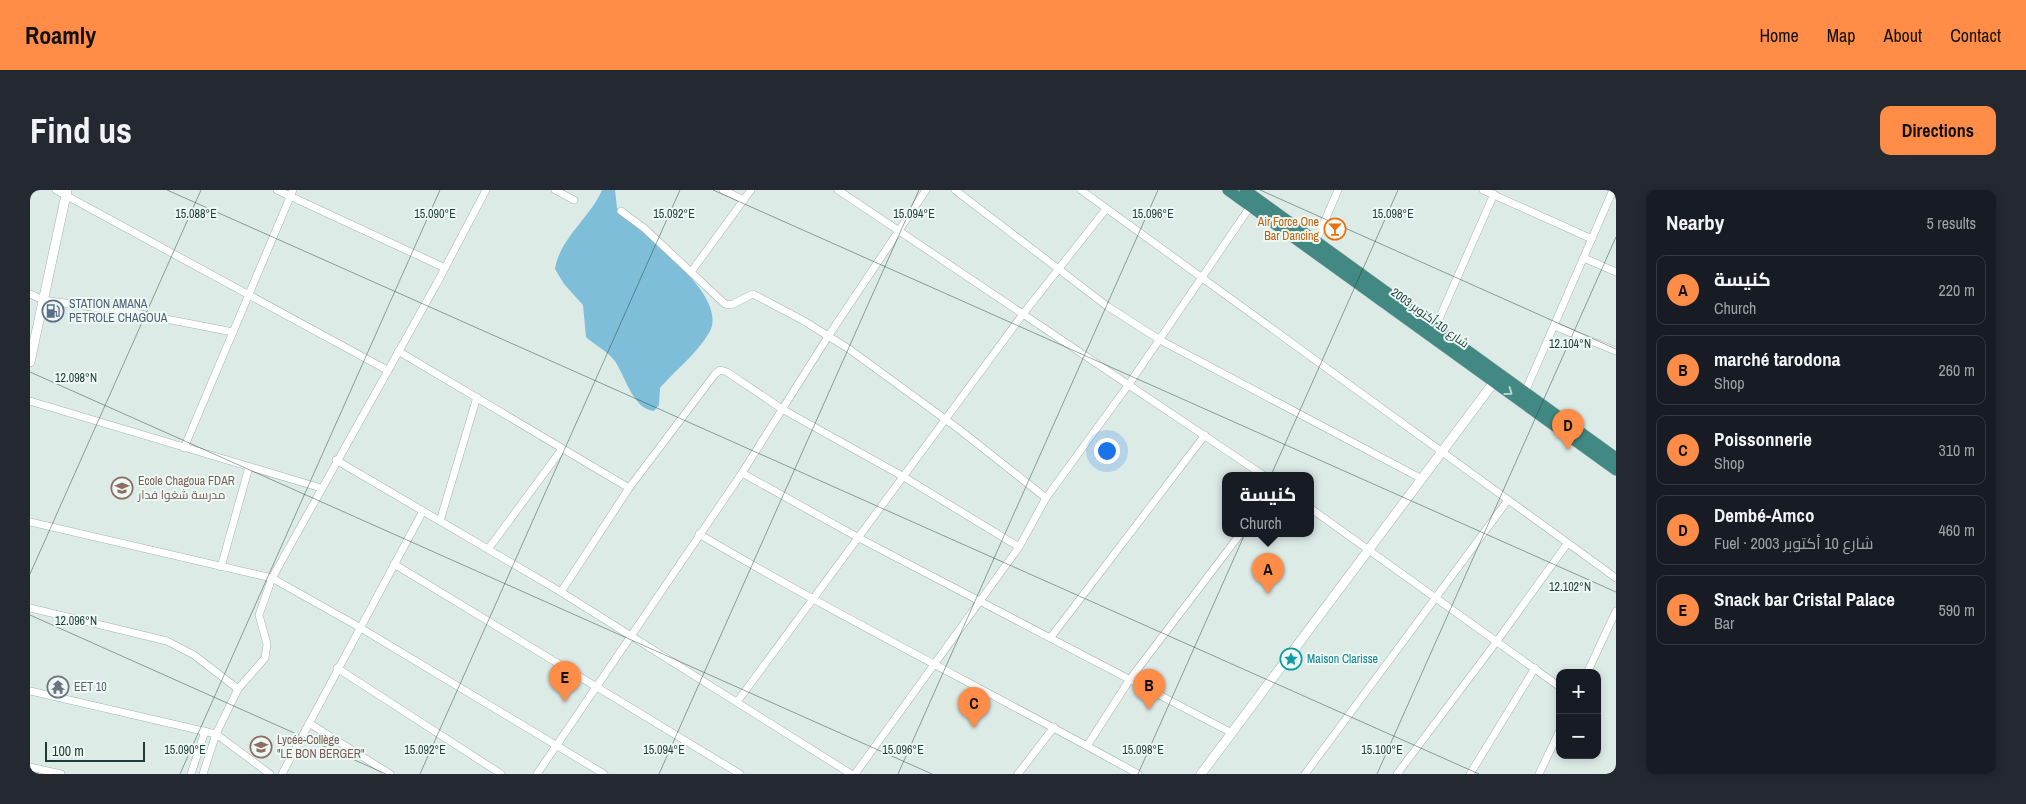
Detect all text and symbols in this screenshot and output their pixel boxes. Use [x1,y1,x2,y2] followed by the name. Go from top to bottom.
[25,19,96,51] text: Roamly
[1759,23,1799,48] text: Home
[1827,23,1856,48] text: Map
[1884,23,1922,48] text: About
[1950,23,2001,48] text: Contact
[1880,106,1996,155] button: Directions
[30,107,132,154] text: Find us
[175,206,217,222] text: 15.088°E
[414,206,456,222] text: 15.090°E
[653,206,695,222] text: 15.092°E
[893,206,935,222] text: 15.094°E
[1132,206,1174,222] text: 15.096°E
[1372,206,1414,222] text: 15.098°E
[1666,208,1724,237] text: Nearby
[1926,212,1976,234] text: 5 results
[1257,214,1320,244] place label: Air Force One Bar Dancing
[1323,217,1347,241] bar icon: Air Force One Bar Dancing
[1714,266,1771,292] text: كنيسة
[1678,279,1688,301] text: A
[1939,279,1975,301] text: 220 m
[1388,284,1472,352] street label: شارع 10 أكتوبر 2003
[69,296,168,326] place label: STATION AMANA PETROLE CHAGOUA
[1714,297,1756,319] text: Church
[41,299,65,323] fuel station icon: STATION AMANA PETROLE CHAGOUA
[1549,336,1591,352] text: 12.104°N
[1714,346,1840,372] text: marché tarodona
[1678,359,1688,381] text: B
[1939,359,1975,381] text: 260 m
[55,370,97,386] text: 12.098°N
[1714,372,1745,394] text: Shop
[1503,386,1513,395] one-way arrow
[1552,409,1584,450] pin: D
[1714,426,1812,452] text: Poissonnerie
[1094,438,1120,464] your location
[1678,439,1688,461] text: C
[1939,439,1975,461] text: 310 m
[1714,452,1745,474] text: Shop
[1222,472,1314,537] popup
[137,473,235,503] place label: Ecole Chagoua FDAR مدرسة شغوا فدار
[110,476,134,500] school or university icon: Ecole Chagoua FDAR مدرسة شغوا فدار
[1240,481,1296,507] text: كنيسة
[1714,502,1814,528] text: Dembé-Amco
[1240,512,1282,534] text: Church
[1678,519,1688,541] text: D
[1939,519,1975,541] text: 460 m
[1714,532,1874,554] text: Fuel · شارع 10 أكتوبر 2003
[1252,553,1284,594] pin: A
[1549,579,1591,595] text: 12.102°N
[1714,586,1895,612] text: Snack bar Cristal Palace
[1679,599,1687,621] text: E
[1939,599,1975,621] text: 590 m
[1714,612,1734,634] text: Bar
[55,613,97,629] text: 12.096°N
[1279,647,1303,671] place icon: Maison Clarisse
[1307,651,1378,667] place label: Maison Clarisse
[549,661,581,702] pin: E
[1133,669,1165,710] pin: B
[1556,669,1601,759] map controls
[1556,669,1601,714] button: +
[46,675,70,699] temple icon: EET 10
[74,679,107,695] place label: EET 10
[958,687,990,728] pin: C
[1556,714,1601,759] button: −
[277,732,365,762] place label: Lycée-Collège "LE BON BERGER"
[249,735,273,759] school or university icon: Lycée-Collège "LE BON BERGER"
[45,739,145,762] scale bar
[52,742,84,760] text: 100 m
[164,742,206,758] text: 15.090°E
[404,742,446,758] text: 15.092°E
[643,742,685,758] text: 15.094°E
[882,742,924,758] text: 15.096°E
[1122,742,1164,758] text: 15.098°E
[1361,742,1403,758] text: 15.100°E

